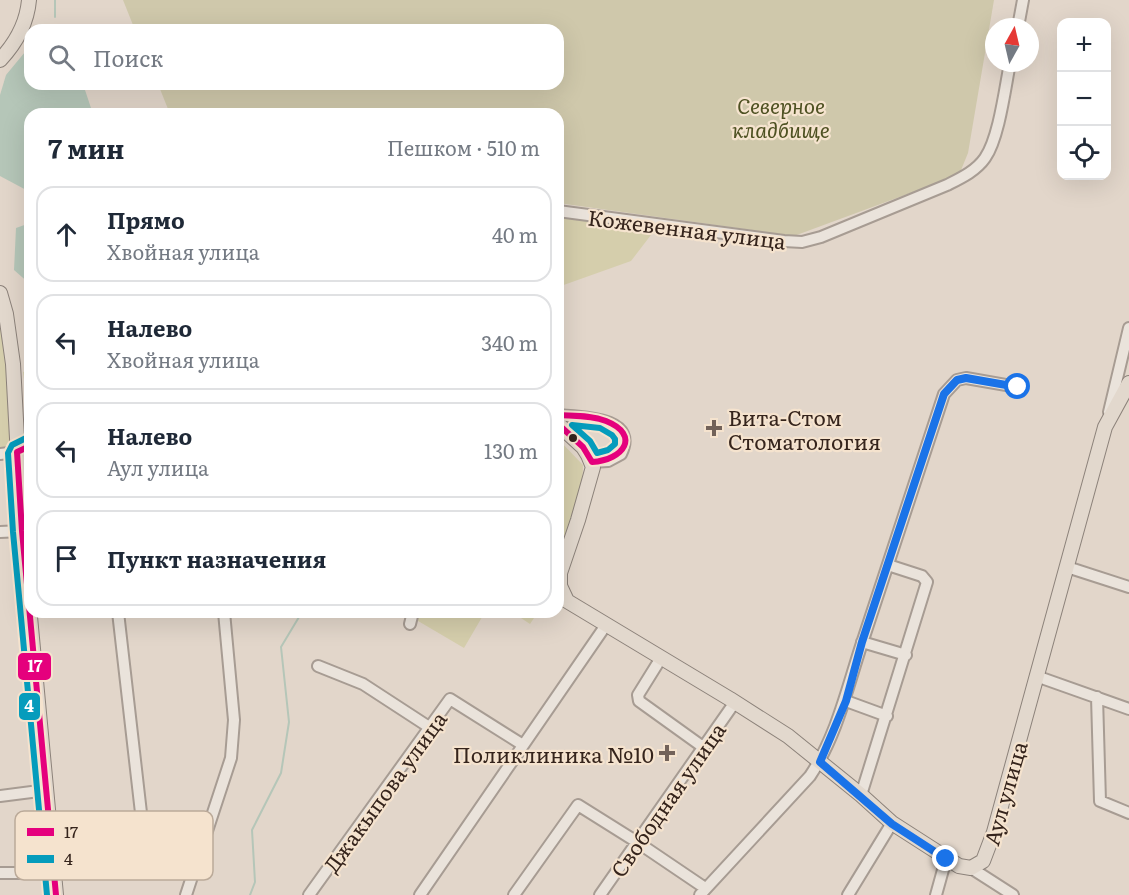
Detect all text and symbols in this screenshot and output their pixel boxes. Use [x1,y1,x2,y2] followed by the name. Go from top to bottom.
[985,18,1039,72] north arrow
[1057,18,1111,180] map controls
[1057,18,1111,72] button: +
[24,24,564,90] search box
[45,41,78,74] icon: search
[93,41,163,74] text: Поиск
[1057,72,1111,126] button: −
[732,89,830,144] park label: Северное кладбище
[1057,126,1111,180] button: locate
[48,128,124,167] text: 7 мин
[387,132,540,162] text: Пешком · 510 m
[586,200,789,256] street label: Кожевенная улица
[107,203,185,236] text: Прямо
[50,218,83,251] icon: ahead
[492,219,538,249] text: 40 m
[107,236,260,266] text: Хвойная улица
[107,311,192,344] text: Налево
[50,326,83,359] icon: left
[481,327,538,357] text: 340 m
[107,344,260,374] text: Хвойная улица
[1004,373,1030,399] route start
[728,401,881,456] place label: Вита-Стом Стоматология
[107,419,192,452] text: Налево
[705,419,723,437] marker: Вита-Стом Стоматология
[567,432,579,444] unlabelled marker
[50,434,83,467] icon: left
[484,435,538,465] text: 130 m
[107,452,209,482] text: Аул улица
[50,542,83,575] icon: arrive
[107,542,326,575] text: Пункт назначения
[17,652,52,681] line badge: 17
[28,653,43,677] text: 17
[18,692,41,721] line badge: 4
[24,693,34,717] text: 4
[315,704,453,878] street label: Джакыпова улица
[602,715,732,883] street label: Свободная улица
[974,737,1034,849] street label: Аул улица
[453,738,654,769] place label: Поликлиника №10
[658,744,676,762] marker: Поликлиника №10
[15,811,213,880] legend
[64,819,78,843] text: 17
[932,845,958,871] route end
[64,846,73,870] text: 4

